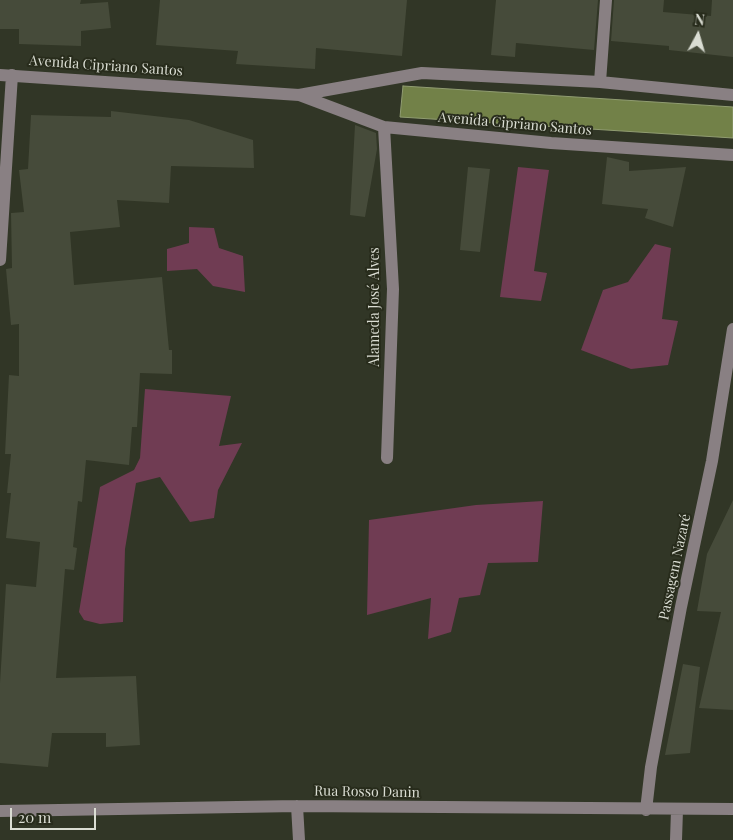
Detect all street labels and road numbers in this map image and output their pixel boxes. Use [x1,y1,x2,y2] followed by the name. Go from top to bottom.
[29,52,183,80] street label: Avenida Cipriano Santos
[437,109,593,139] street label: Avenida Cipriano Santos
[367,247,383,367] street label: Alameda José Alves
[656,512,694,622] street label: Passagem Nazaré
[314,783,420,801] street label: Rua Rosso Danin

